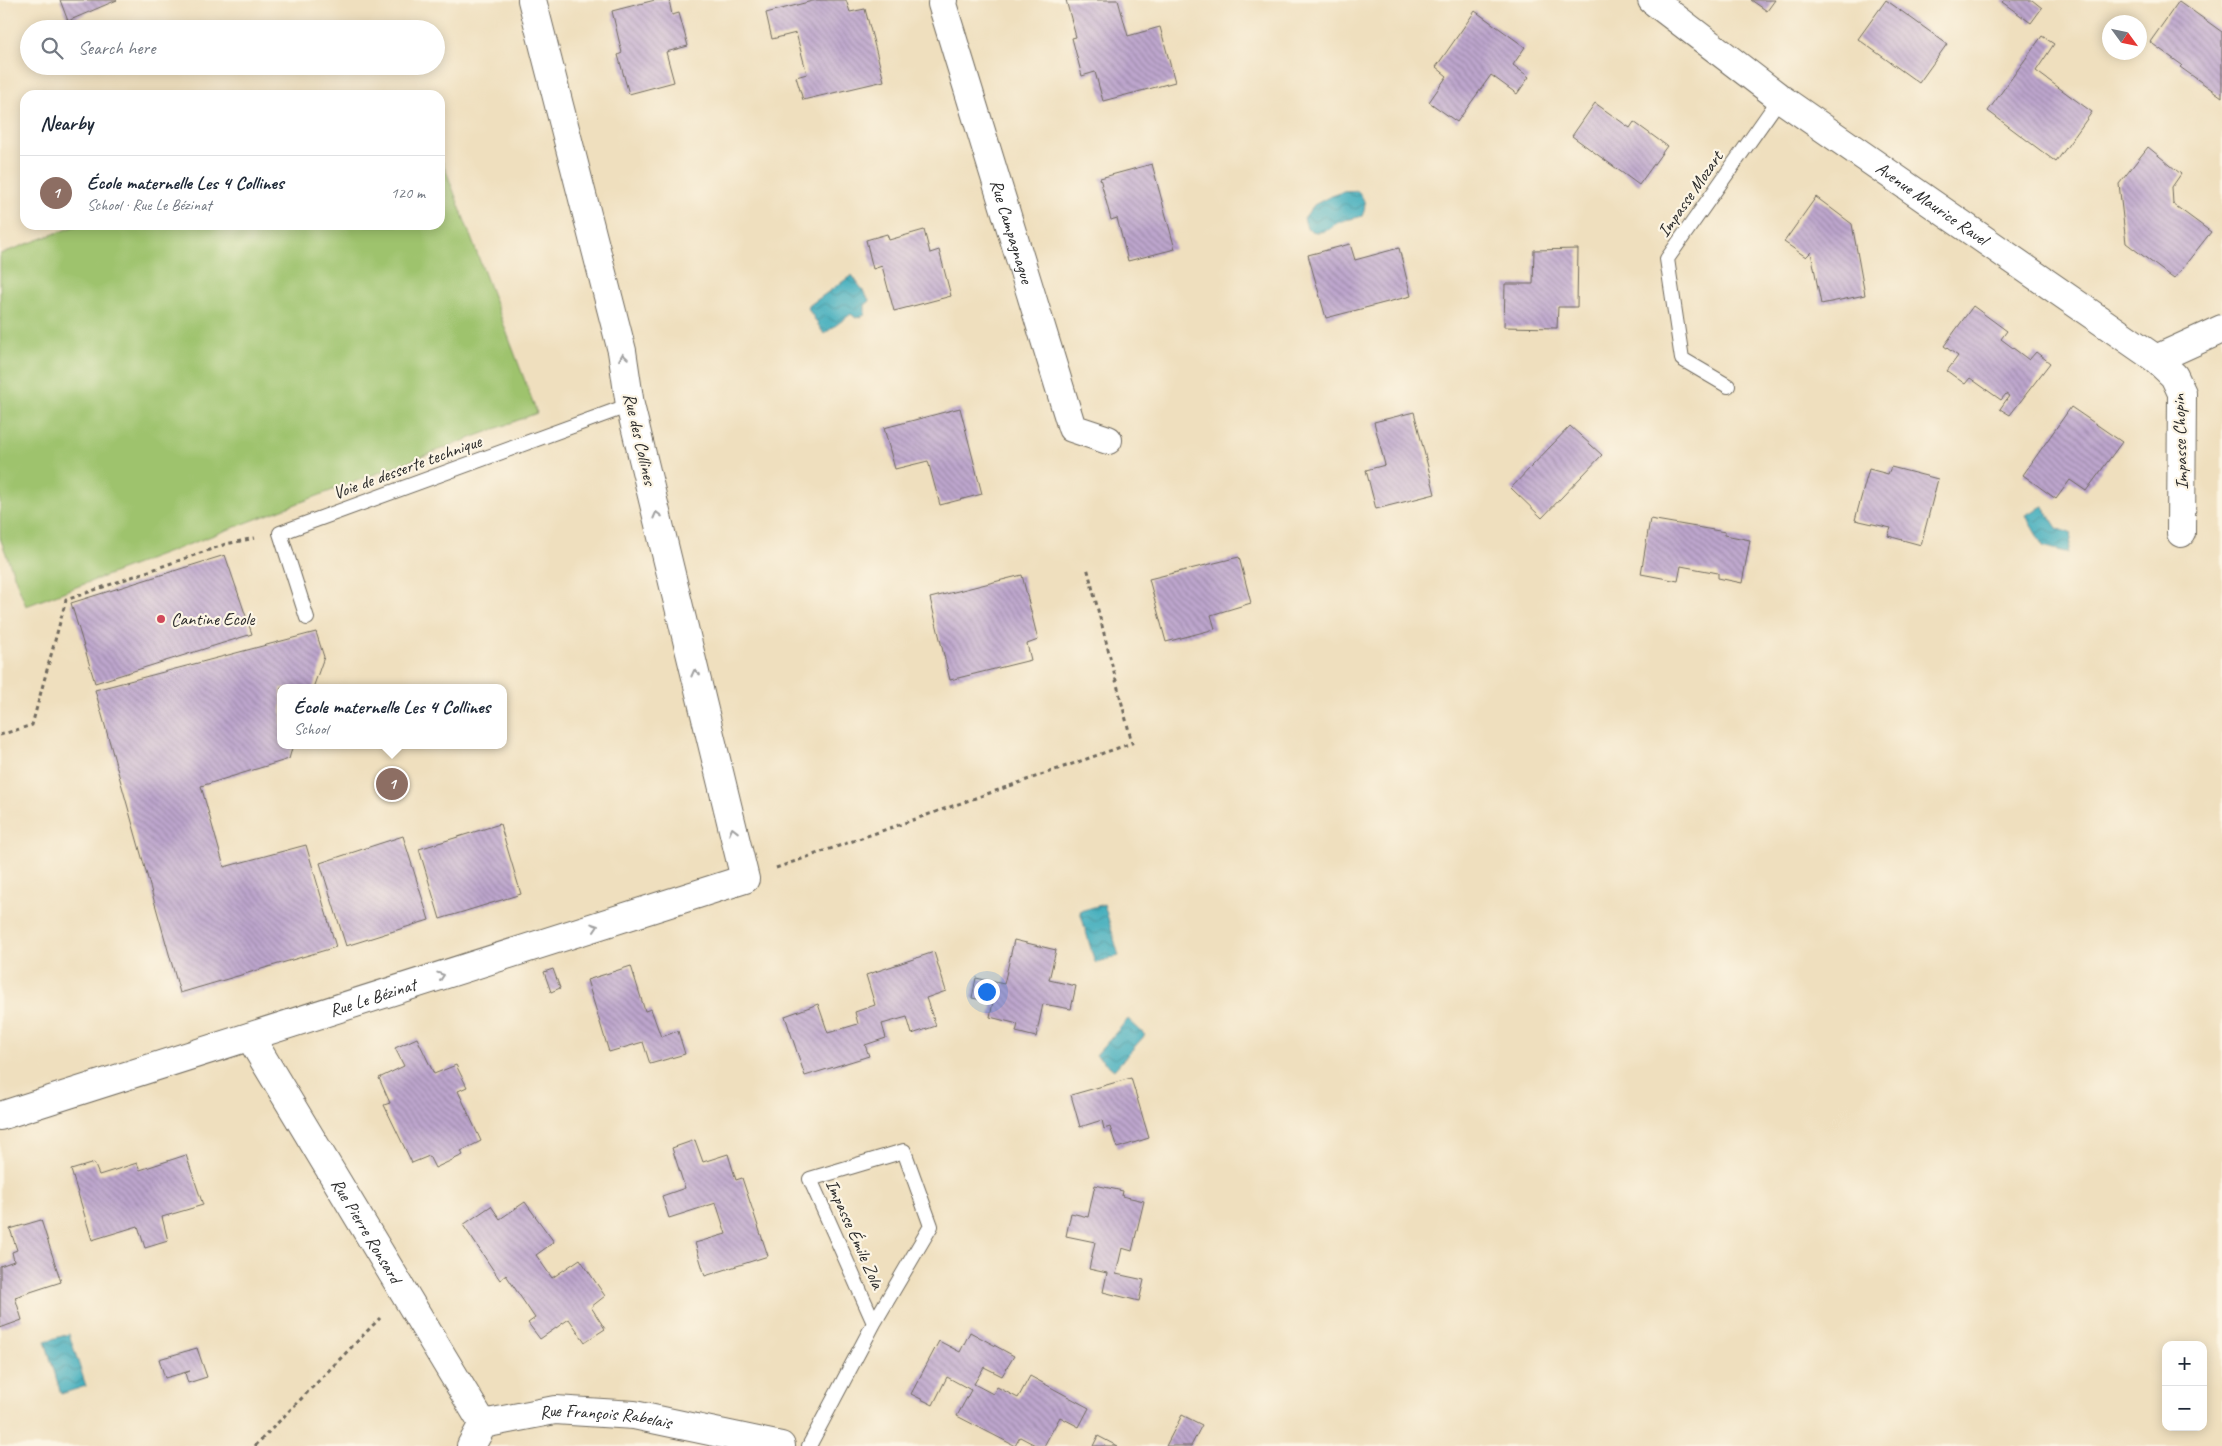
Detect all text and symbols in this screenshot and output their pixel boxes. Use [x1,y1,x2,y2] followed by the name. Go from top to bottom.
[2102,15,2147,60] north arrow
[20,20,445,75] search box
[38,34,66,62] icon: search
[78,36,155,60] text: Search here
[40,110,93,136] text: Nearby
[1652,145,1729,241] street label: Impasse Mozart
[1872,157,1994,252] street label: Avenue Maurice Ravel
[87,171,284,195] text: École maternelle Les 4 Collines
[985,177,1038,287] street label: Rue Campagnague
[52,183,60,203] text: 1
[391,183,425,203] text: 120 m
[87,195,212,215] text: School · Rue Le Bézinat
[619,352,629,361] one-way arrow
[619,391,662,489] street label: Rue des Collines
[2167,393,2193,490] street label: Impasse Chopin
[330,430,485,504] street label: Voie de desserte technique
[652,511,663,520] one-way arrow
[171,608,255,630] place label: Cantine Ecole
[155,613,167,625] marker: Cantine Ecole
[690,669,701,678] one-way arrow
[277,684,507,749] popup
[294,695,490,719] text: École maternelle Les 4 Collines
[294,719,328,739] text: School
[376,765,408,803] pin: 1
[728,827,739,836] one-way arrow
[591,922,599,932] one-way arrow
[327,972,421,1022] street label: Rue Le Bézinat
[436,972,444,982] one-way arrow
[974,979,1000,1005] your location
[327,1174,408,1290] street label: Rue Pierre Ronsard
[821,1176,889,1293] street label: Impasse Émile Zola
[2162,1341,2207,1431] map controls
[2162,1341,2207,1386] button: +
[2162,1386,2207,1431] button: −
[537,1399,675,1434] street label: Rue François Rabelais

